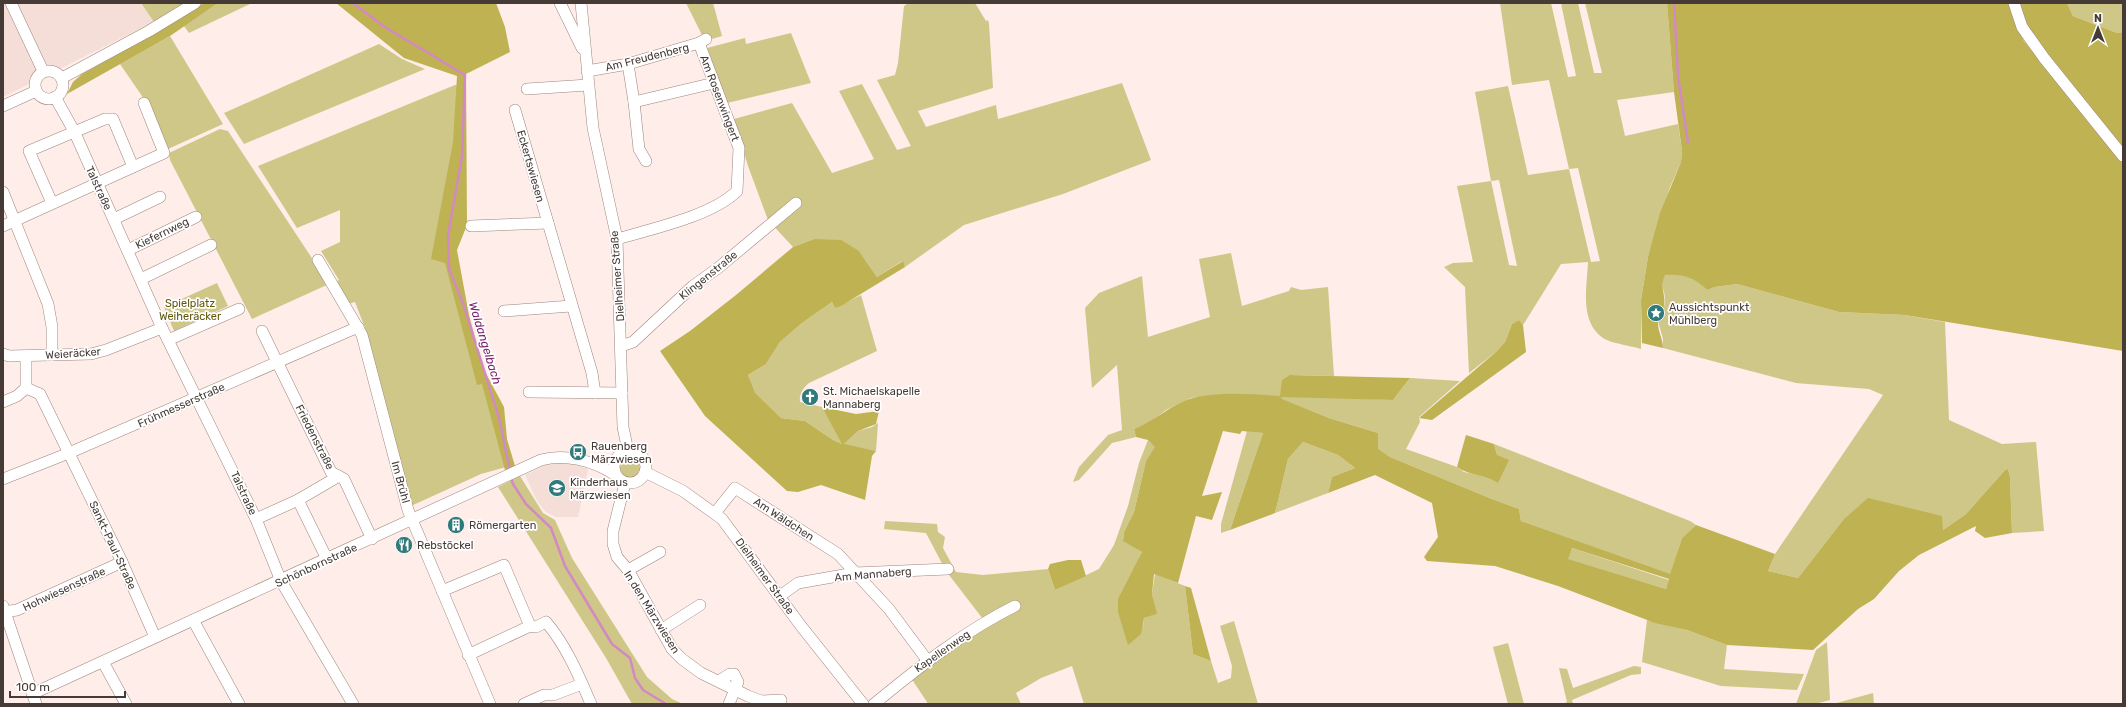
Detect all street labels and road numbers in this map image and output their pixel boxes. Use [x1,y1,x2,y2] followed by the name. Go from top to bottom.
[604,41,690,74] street label: Am Freudenberg
[697,53,742,144] street label: Am Rosenwingert
[514,129,547,204] street label: Eckertswiesen
[83,164,114,212] street label: Talstraße
[133,215,191,252] street label: Kiefernweg
[608,230,627,322] street label: Dielheimer Straße
[677,248,740,303] street label: Klingenstraße
[45,345,102,362] street label: Weieräcker
[136,380,227,431] street label: Frühmesserstraße
[293,402,337,472] street label: Friedenstraße
[389,460,412,505] street label: Im Brühl
[228,469,259,517] street label: Talstraße
[751,495,816,544] street label: Am Wäldchen
[86,499,139,592] street label: Sankt-Paul-Straße
[733,536,797,617] street label: Dielheimer Straße
[273,541,359,590] street label: Schönbornstraße
[21,565,108,614] street label: Hohwiesenstraße
[834,565,912,584] street label: Am Mannaberg
[621,568,682,656] street label: In den Märzwiesen
[912,627,973,675] street label: Kapellenweg

